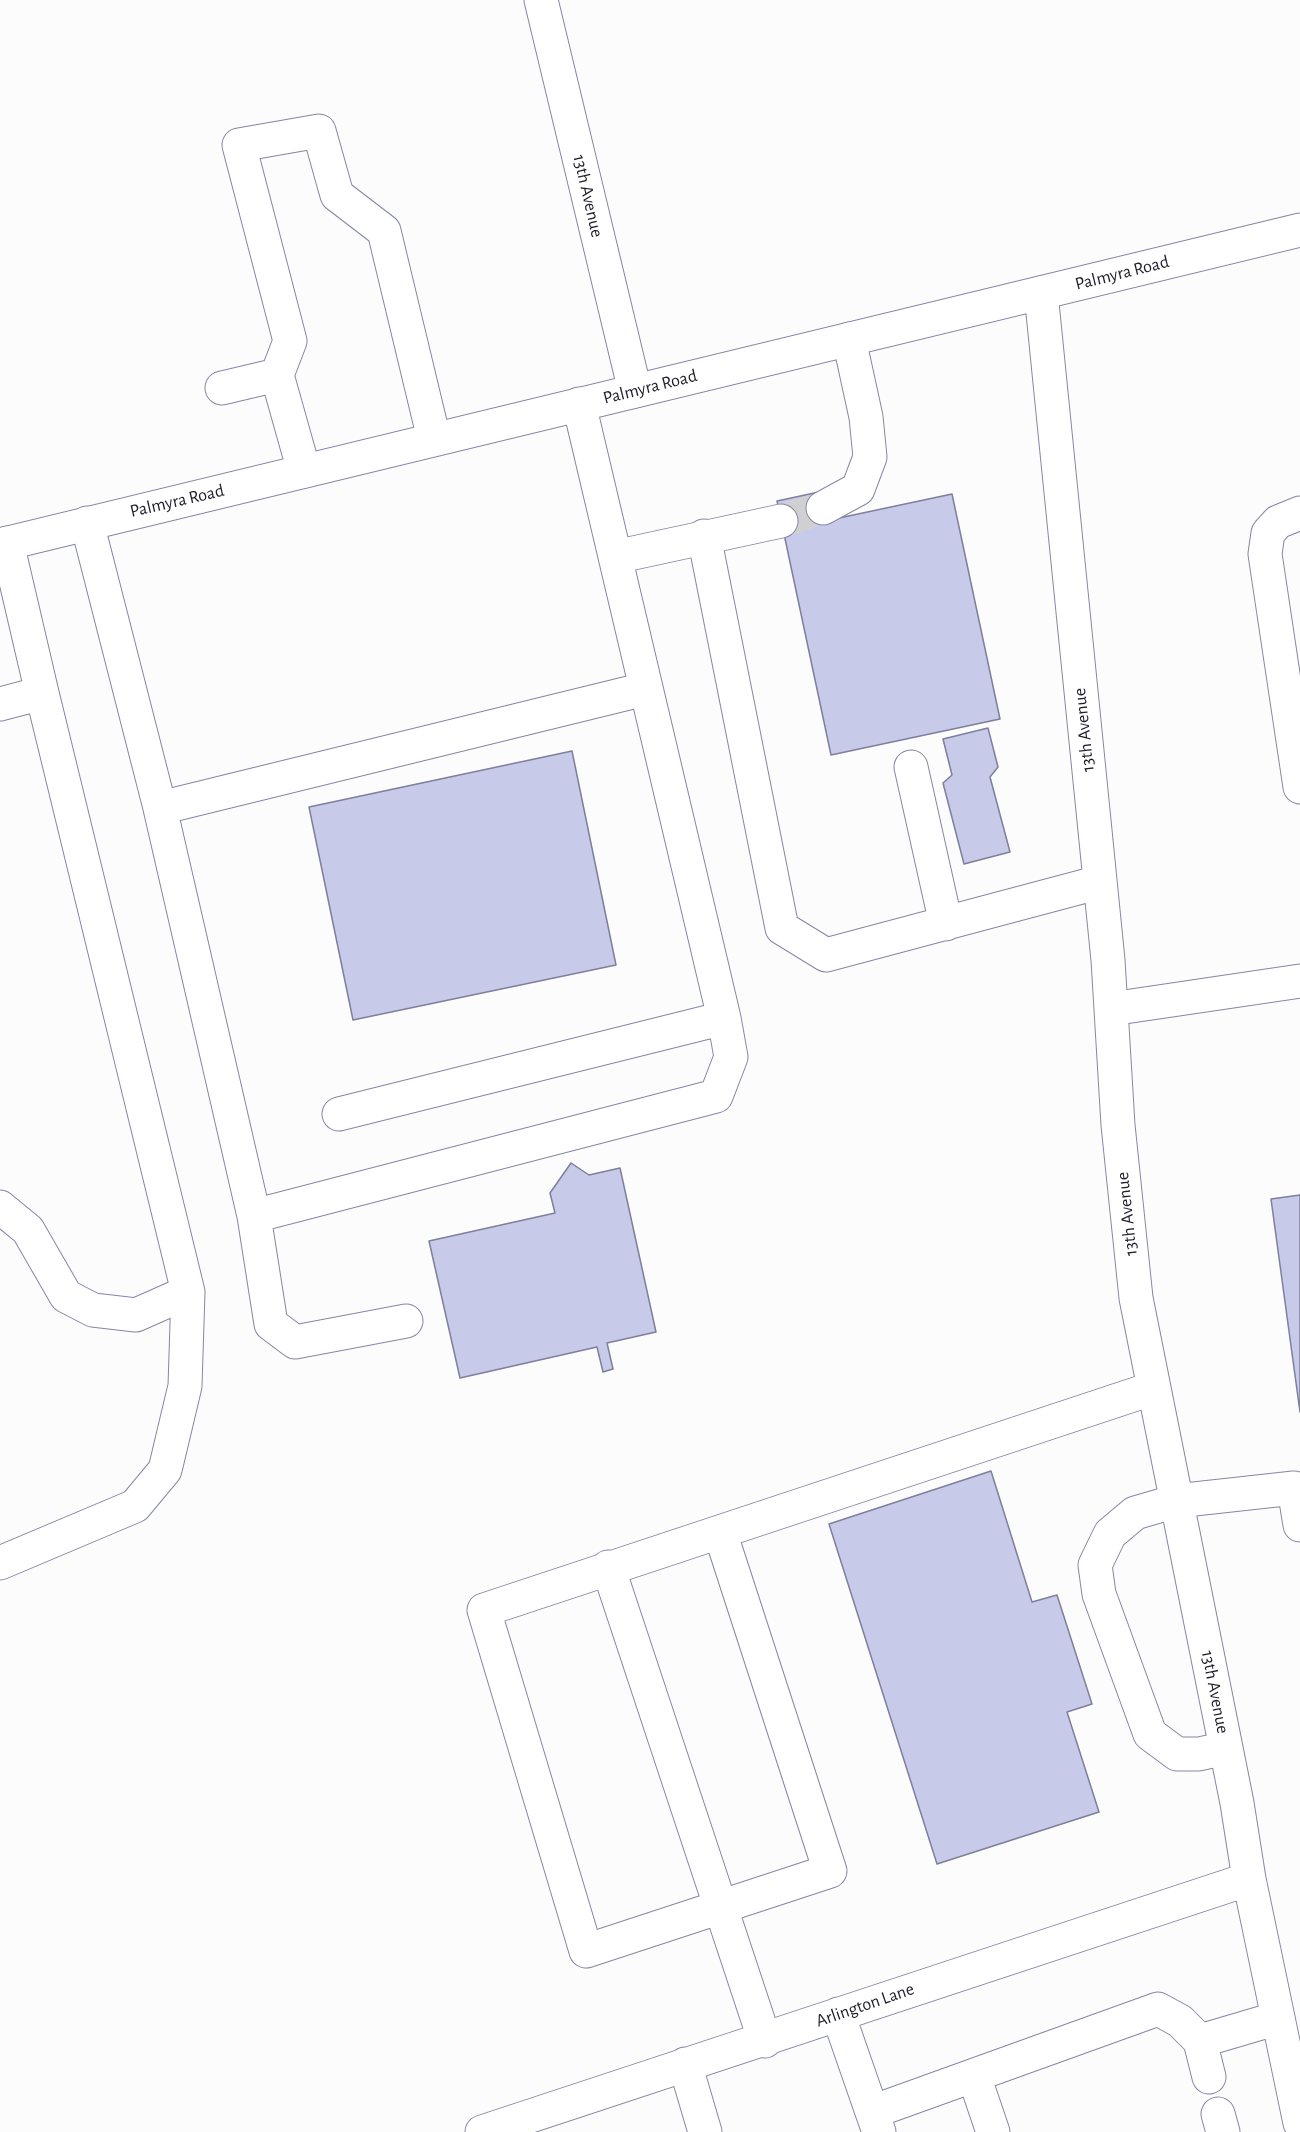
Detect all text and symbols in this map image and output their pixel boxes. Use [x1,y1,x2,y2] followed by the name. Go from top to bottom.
[568,153,608,239] street label: 13th Avenue
[1073,251,1171,295] street label: Palmyra Road
[601,365,699,409] street label: Palmyra Road
[128,480,226,522] street label: Palmyra Road
[1069,687,1099,773] street label: 13th Avenue
[1112,1171,1142,1257] street label: 13th Avenue
[1196,1649,1234,1735] street label: 13th Avenue
[813,1978,917,2032] street label: Arlington Lane

